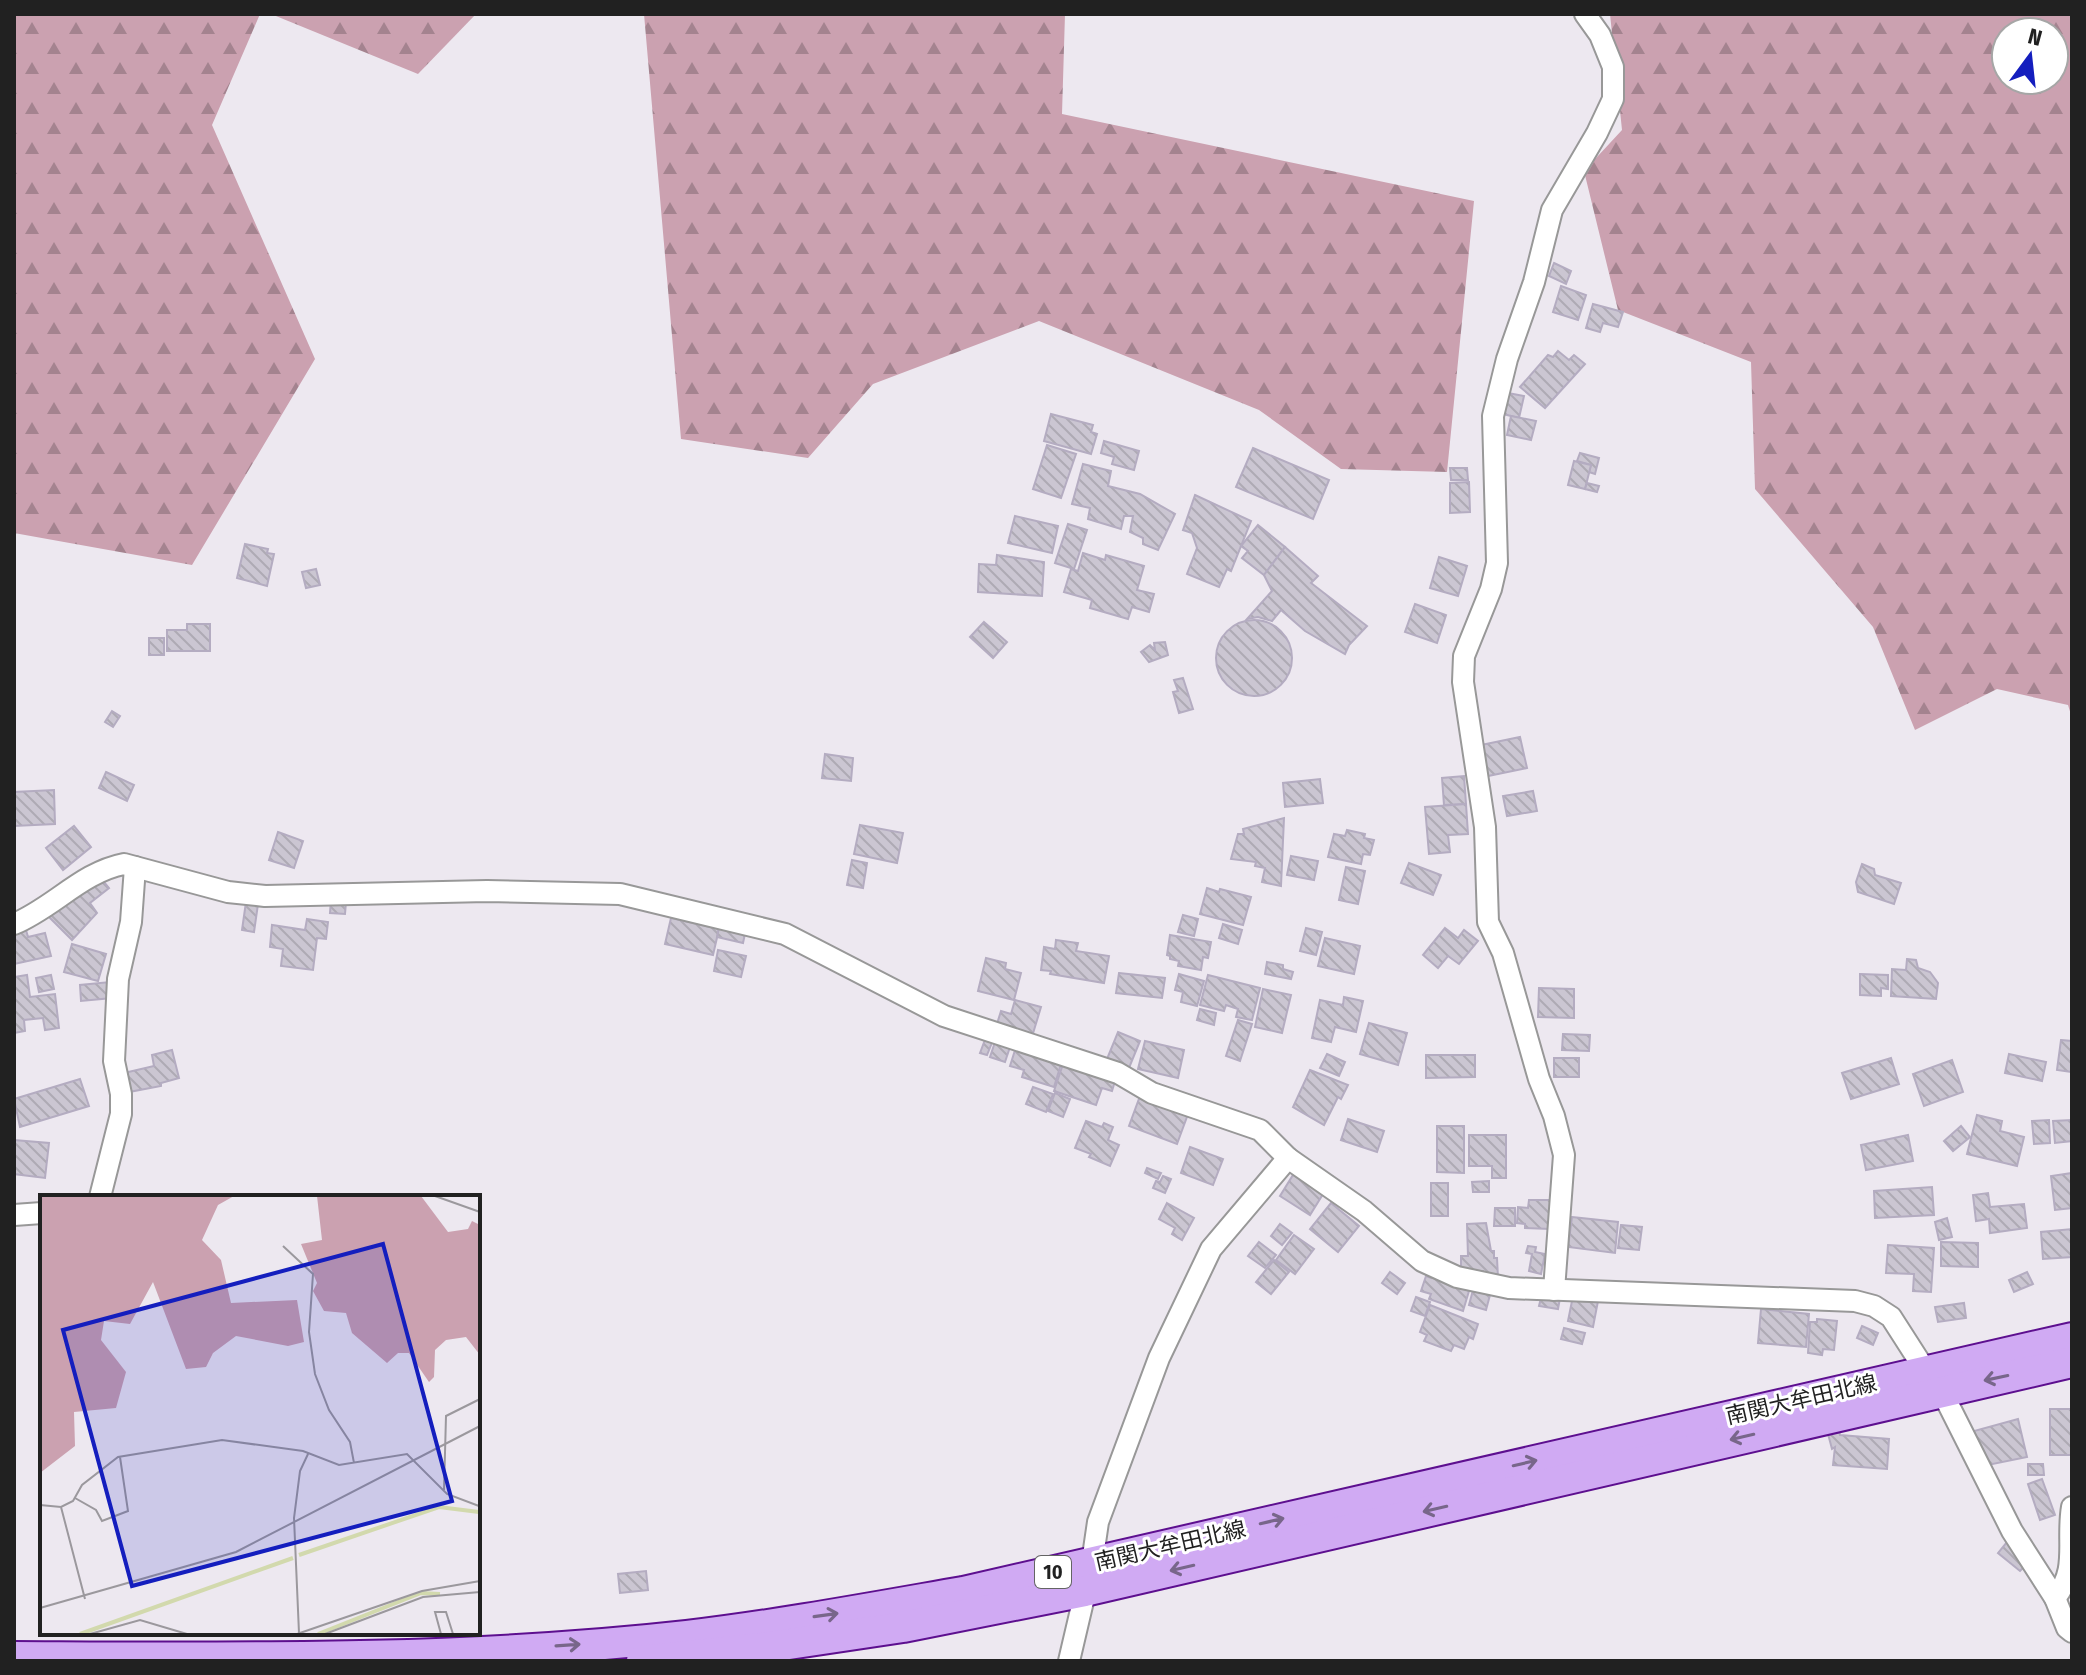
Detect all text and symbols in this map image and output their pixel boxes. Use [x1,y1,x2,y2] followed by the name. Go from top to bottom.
[1990,16,2070,96] north arrow
[2025,22,2045,52] text: N
[40,1195,480,1635] inset map
[1723,1369,1879,1430] street label: 南関大牟田北線
[1983,1371,2009,1386] one-way arrow
[1730,1430,1756,1445] one-way arrow
[1512,1454,1537,1469] one-way arrow
[1422,1502,1448,1517] one-way arrow
[1258,1513,1284,1528] one-way arrow
[1092,1515,1248,1576] street label: 南関大牟田北線
[1035,1556,1071,1588] road number: 10
[1169,1562,1195,1577] one-way arrow
[813,1607,838,1622] one-way arrow
[554,1637,581,1652] one-way arrow

